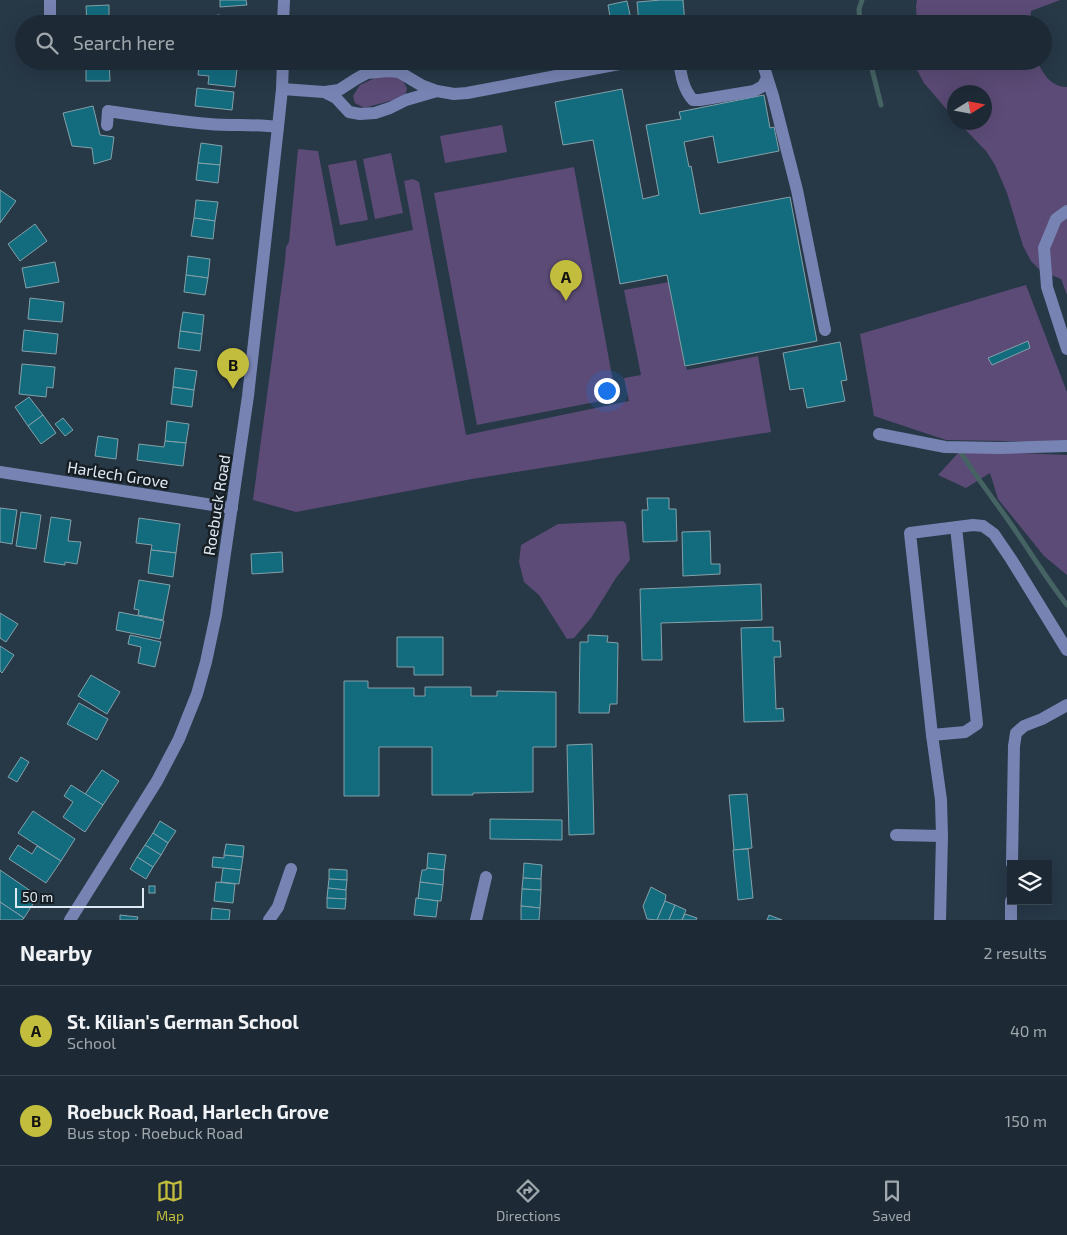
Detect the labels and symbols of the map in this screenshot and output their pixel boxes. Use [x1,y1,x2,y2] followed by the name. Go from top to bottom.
[947,85,992,130] north arrow
[550,260,582,301] pin: A
[217,348,249,389] pin: B
[594,378,620,404] your location
[199,453,233,557] street label: Roebuck Road
[66,457,170,491] street label: Harlech Grove
[15,885,144,908] scale bar

